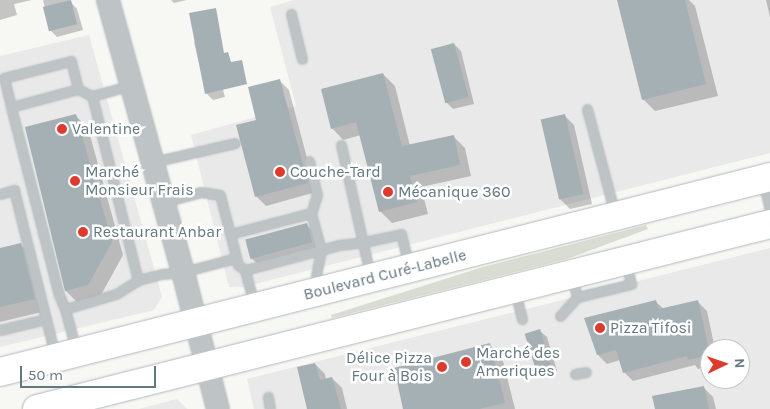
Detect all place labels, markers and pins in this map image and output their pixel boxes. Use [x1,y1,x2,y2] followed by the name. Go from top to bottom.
[72,119,140,139] place label: Valentine
[56,123,68,135] marker: Valentine
[85,162,194,200] place label: Marché Monsieur Frais
[290,162,381,182] place label: Couche-Tard
[274,166,286,178] marker: Couche-Tard
[69,175,81,187] marker: Marché Monsieur Frais
[398,182,510,202] place label: Mécanique 360
[382,186,394,198] marker: Mécanique 360
[93,222,221,242] place label: Restaurant Anbar
[77,226,89,238] marker: Restaurant Anbar
[610,318,692,338] place label: Pizza Tifosi
[594,322,606,334] marker: Pizza Tifosi
[476,343,560,381] place label: Marché des Ameriques
[346,348,432,386] place label: Délice Pizza Four à Bois
[460,356,472,368] marker: Marché des Ameriques
[436,361,448,373] marker: Délice Pizza Four à Bois

